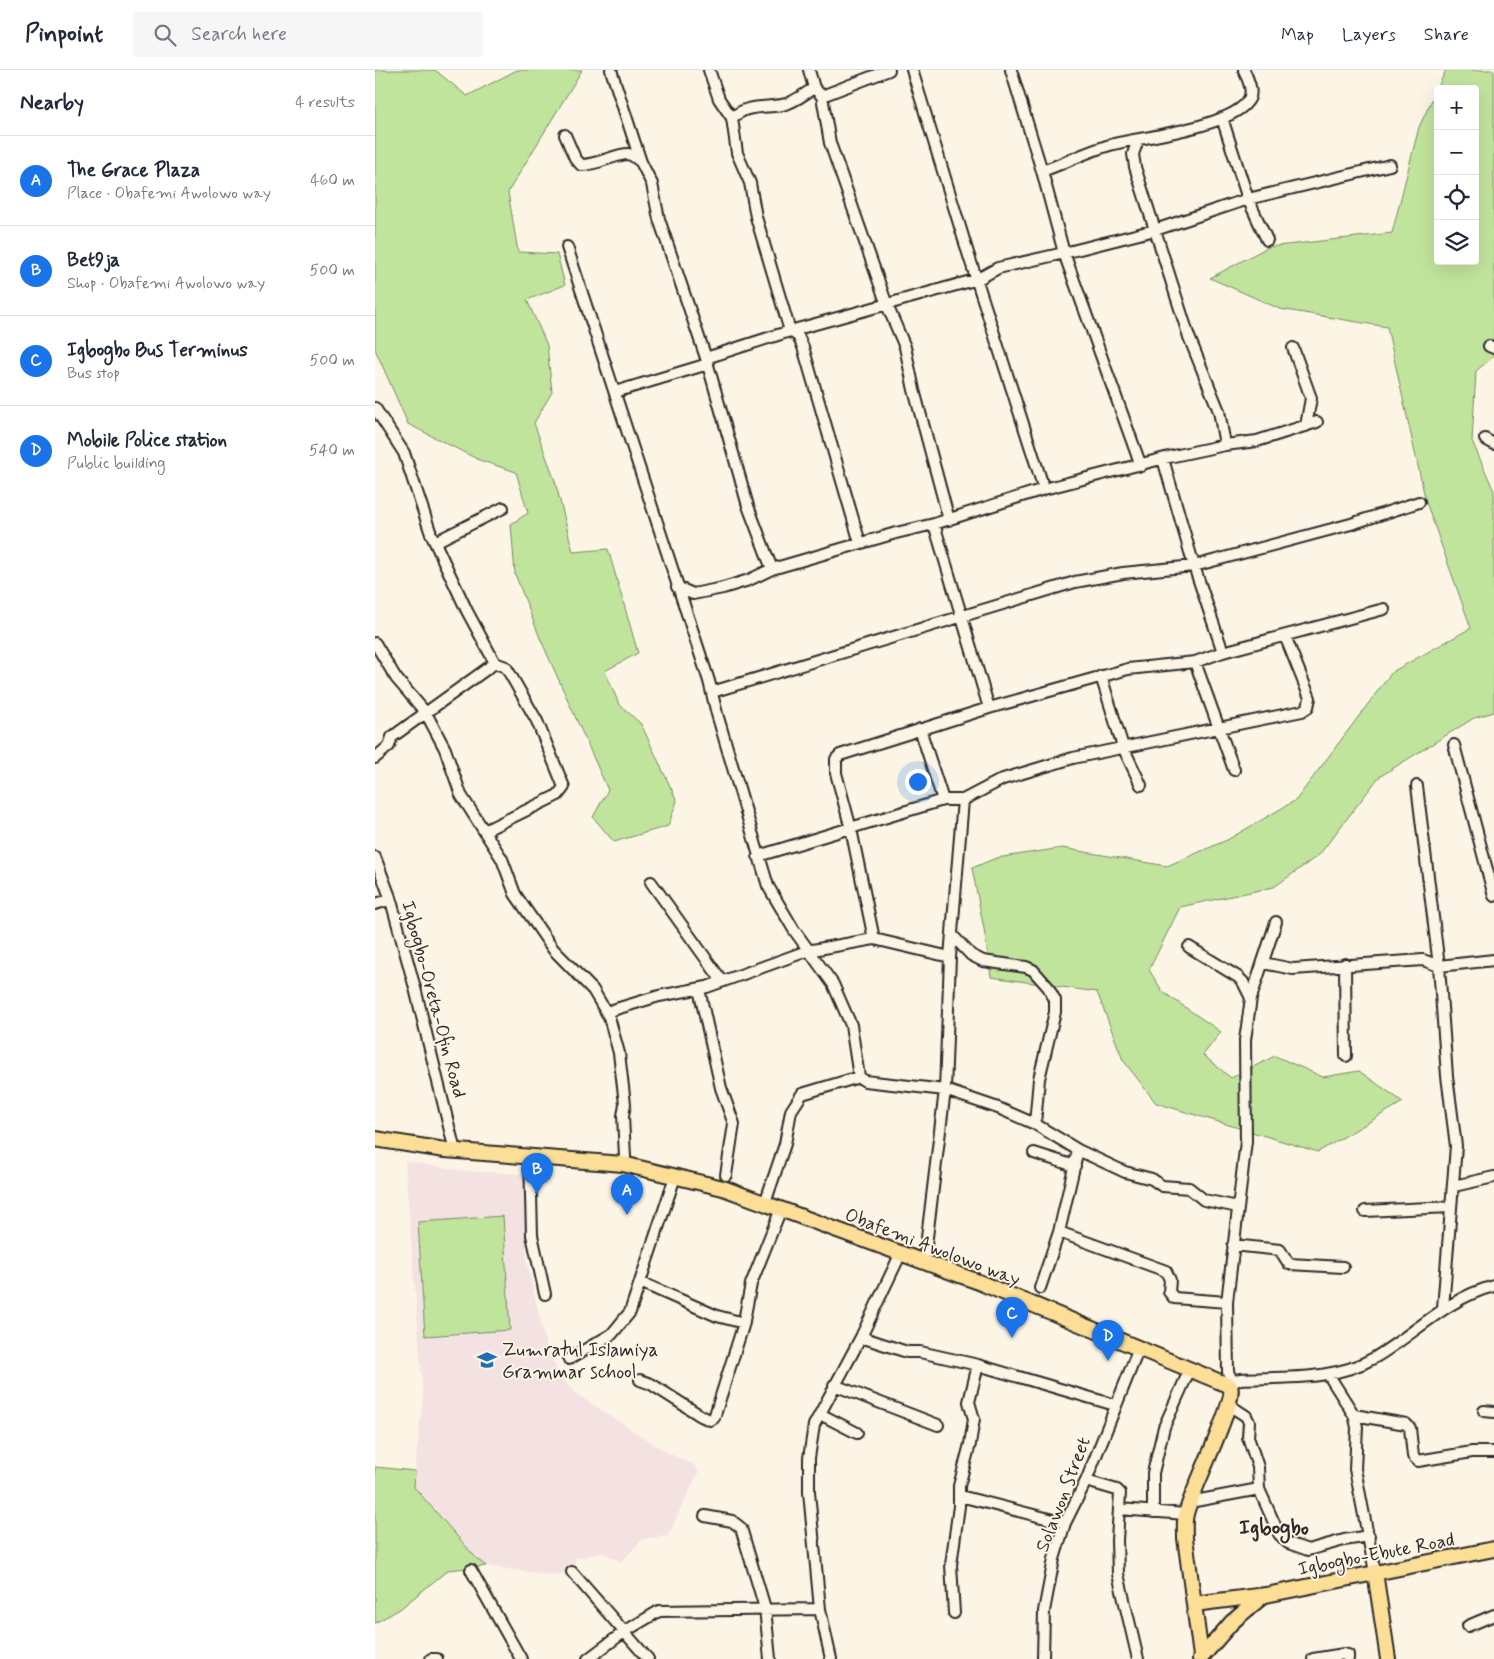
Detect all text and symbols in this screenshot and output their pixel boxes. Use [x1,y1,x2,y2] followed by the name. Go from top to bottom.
[133,12,483,57] search box
[25,19,103,50] text: Pinpoint
[151,21,179,49] icon: search
[191,22,287,47] text: Search here
[1281,23,1314,47] text: Map
[1342,23,1396,47] text: Layers
[1424,23,1469,47] text: Share
[1434,85,1479,265] map controls
[1434,85,1479,130] button: +
[20,89,84,117] text: Nearby
[295,92,355,113] text: 4 results
[1434,130,1479,175] button: −
[67,158,200,183] text: The Grace Plaza
[31,170,41,191] text: A
[310,170,355,191] text: 460 m
[1434,175,1479,220] button: locate
[67,183,271,204] text: Place · Obafemi Awolowo way
[1434,220,1479,265] button: layers
[67,248,120,273] text: Bet9ja
[31,260,41,281] text: B
[310,260,355,281] text: 500 m
[67,273,265,294] text: Shop · Obafemi Awolowo way
[67,338,248,363] text: Igbogbo Bus Terminus
[30,350,42,371] text: C
[310,350,355,371] text: 500 m
[67,363,120,384] text: Bus stop
[67,428,227,453] text: Mobile Police station
[30,440,42,461] text: D
[309,440,355,461] text: 540 m
[67,453,166,474] text: Public building
[905,769,931,795] your location
[393,898,472,1101] street label: Igbogbo-Oreta-Ofin Road
[521,1153,553,1194] pin: B
[611,1174,643,1215] pin: A
[841,1202,1024,1292] street label: Obafemi Awolowo way
[996,1297,1028,1338] pin: C
[1092,1320,1124,1361] pin: D
[502,1338,658,1385] place label: Zumratul Islamiya Grammar school
[476,1349,498,1371] school or university icon: Zumratul Islamiya Grammar school
[1030,1434,1097,1556] street label: Solawon Street
[1239,1514,1309,1544] district label: Igbogbo
[1296,1527,1457,1584] street label: Igbogbo-Ebute Road

